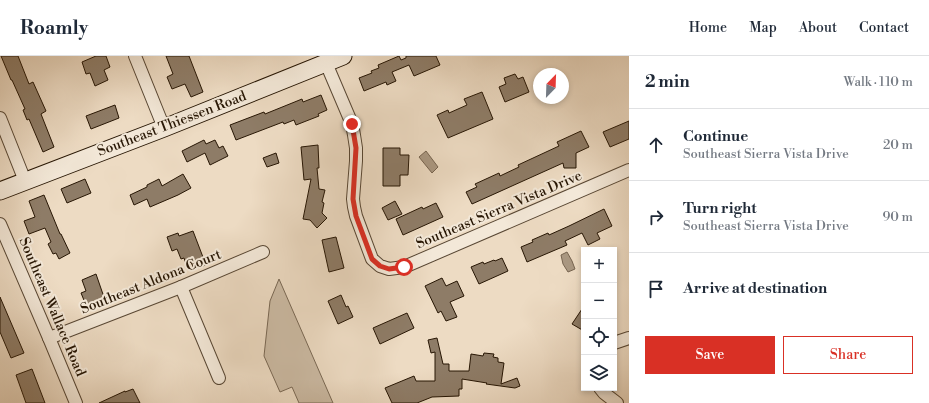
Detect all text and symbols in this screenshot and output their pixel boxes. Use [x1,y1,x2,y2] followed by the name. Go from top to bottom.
[20,16,88,40] text: Roamly
[689,19,727,37] text: Home
[749,19,777,37] text: Map
[799,19,837,37] text: About
[859,19,909,37] text: Contact
[533,68,569,104] north arrow
[645,71,690,93] text: 2 min
[843,74,913,90] text: Walk · 110 m
[95,87,249,161] street label: Southeast Thiessen Road
[343,115,361,133] route end
[683,127,748,146] text: Continue
[645,134,667,156] icon: ahead
[883,137,913,153] text: 20 m
[683,146,849,162] text: Southeast Sierra Vista Drive
[413,167,585,253] street label: Southeast Sierra Vista Drive
[683,199,757,218] text: Turn right
[645,206,667,228] icon: right
[882,209,913,225] text: 90 m
[683,218,849,234] text: Southeast Sierra Vista Drive
[15,235,89,379] street label: Southeast Wallace Road
[78,245,224,319] street label: Southeast Aldona Court
[581,247,617,391] map controls
[581,247,617,283] button: +
[395,258,413,276] route start
[645,278,667,300] icon: arrive
[683,279,827,298] text: Arrive at destination
[581,283,617,319] button: −
[581,319,617,355] button: locate
[645,336,775,374] button: Save
[783,336,913,374] button: Share
[581,355,617,391] button: layers

